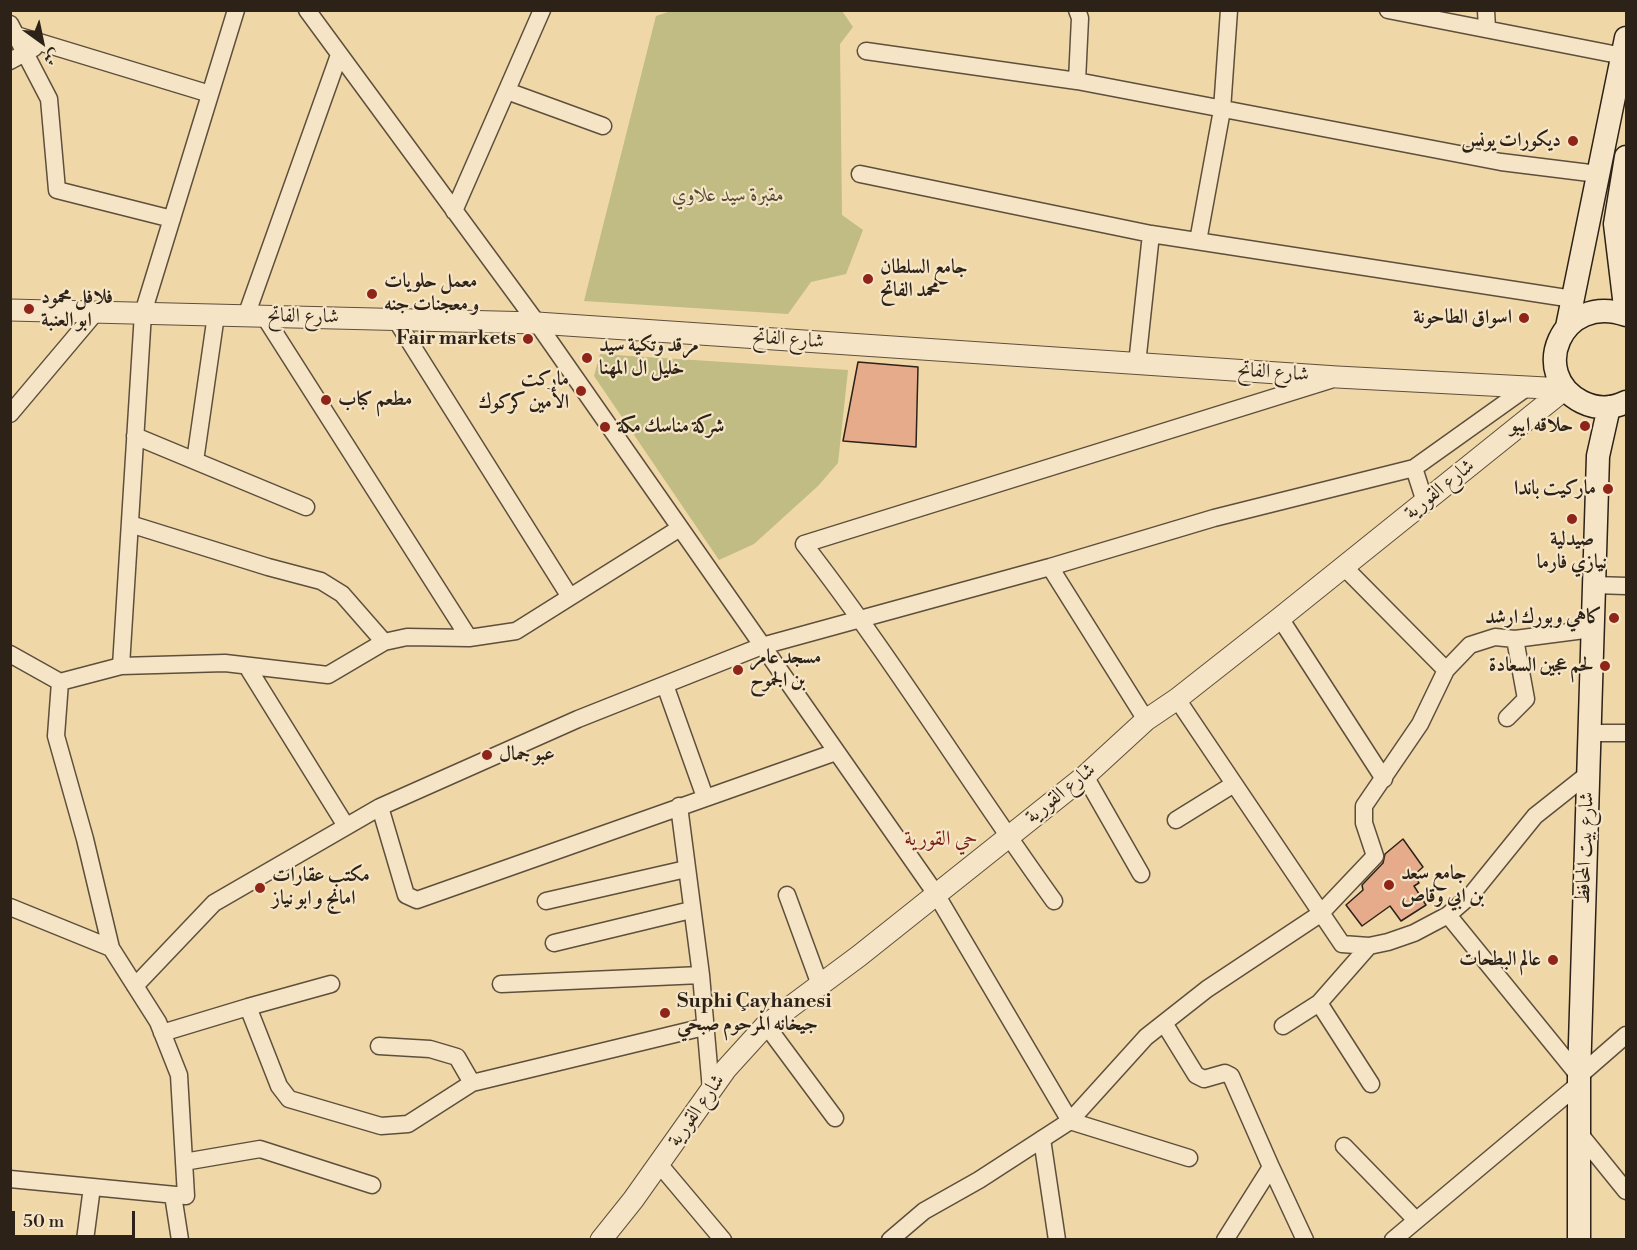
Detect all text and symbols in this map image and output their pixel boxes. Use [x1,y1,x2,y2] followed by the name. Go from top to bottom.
[12,12,72,72] north arrow
[40,44,64,70] text: ش
[1461,129,1561,153] place label: ديكورات يونس
[1566,134,1580,148] marker: ديكورات يونس
[672,184,784,208] park label: مقبرة سيد علاوي
[880,256,968,303] place label: جامع السلطان محمد الفاتح
[384,270,479,317] place label: معمل حلويات و معجنات جنه
[861,272,875,286] marker: جامع السلطان محمد الفاتح
[41,286,113,333] place label: فلافل محمود ابو العنبة
[365,287,379,301] marker: معمل حلويات و معجنات جنه
[22,302,36,316] marker: فلافل محمود ابو العنبة
[267,304,339,330] street label: شارع الفاتح
[1413,306,1512,330] place label: اسواق الطاحونة
[1517,311,1531,325] marker: اسواق الطاحونة
[751,326,825,354] street label: شارع الفاتح
[396,327,516,351] place label: Fair markets
[521,332,535,346] marker: Fair markets
[599,334,699,381] place label: مرقد وتكية سيد خليل ال المهنا
[580,351,594,365] marker: مرقد وتكية سيد خليل ال المهنا
[1236,359,1310,387] street label: شارع الفاتح
[478,368,569,415] place label: ماركت الأمين كركوك
[574,384,588,398] marker: ماركت الأمين كركوك
[338,388,412,412] place label: مطعم كباب
[319,393,333,407] marker: مطعم كباب
[1510,414,1573,438] place label: حلاقه ايبو
[617,415,724,439] place label: شركة مناسك مكة
[1578,419,1592,433] marker: حلاقه ايبو
[598,420,612,434] marker: شركة مناسك مكة
[1400,455,1480,525] street label: شارع القورية
[1514,477,1596,501] place label: ماركيت باندا
[1601,482,1615,496] marker: ماركيت باندا
[1565,512,1579,526] marker: صيدلية نيازي فارما
[1537,528,1607,575] place label: صيدلية نيازي فارما
[1485,606,1602,630] place label: كاهي وبورك ارشد
[1607,611,1621,625] marker: كاهي وبورك ارشد
[750,646,821,693] place label: مسجد عامر بن الجموح
[1489,654,1593,678] place label: لحم عجين السعادة
[1598,659,1612,673] marker: لحم عجين السعادة
[731,663,745,677] marker: مسجد عامر بن الجموح
[499,743,555,767] place label: عبو جمال
[480,748,494,762] marker: عبو جمال
[1021,759,1101,829] street label: شارع القورية
[1572,791,1600,905] street label: شارع بيت المحافظ
[904,827,978,853] district label: حي القورية
[1401,862,1484,909] place label: جامع سعد بن ابي وقاص
[272,864,370,911] place label: مكتب عقارات امانج و ابو نياز
[1382,878,1396,892] marker: جامع سعد بن ابي وقاص
[253,881,267,895] marker: مكتب عقارات امانج و ابو نياز
[1459,948,1541,972] place label: عالم البطحات
[1546,953,1560,967] marker: عالم البطحات
[677,990,832,1037] place label: Suphi Çayhanesi جيخانه المرحوم صبحي
[658,1006,672,1020] marker: Suphi Çayhanesi جيخانه المرحوم صبحي
[663,1070,731,1152] street label: شارع القورية
[15,1199,138,1237] scale bar
[23,1210,64,1233] text: 50 m

